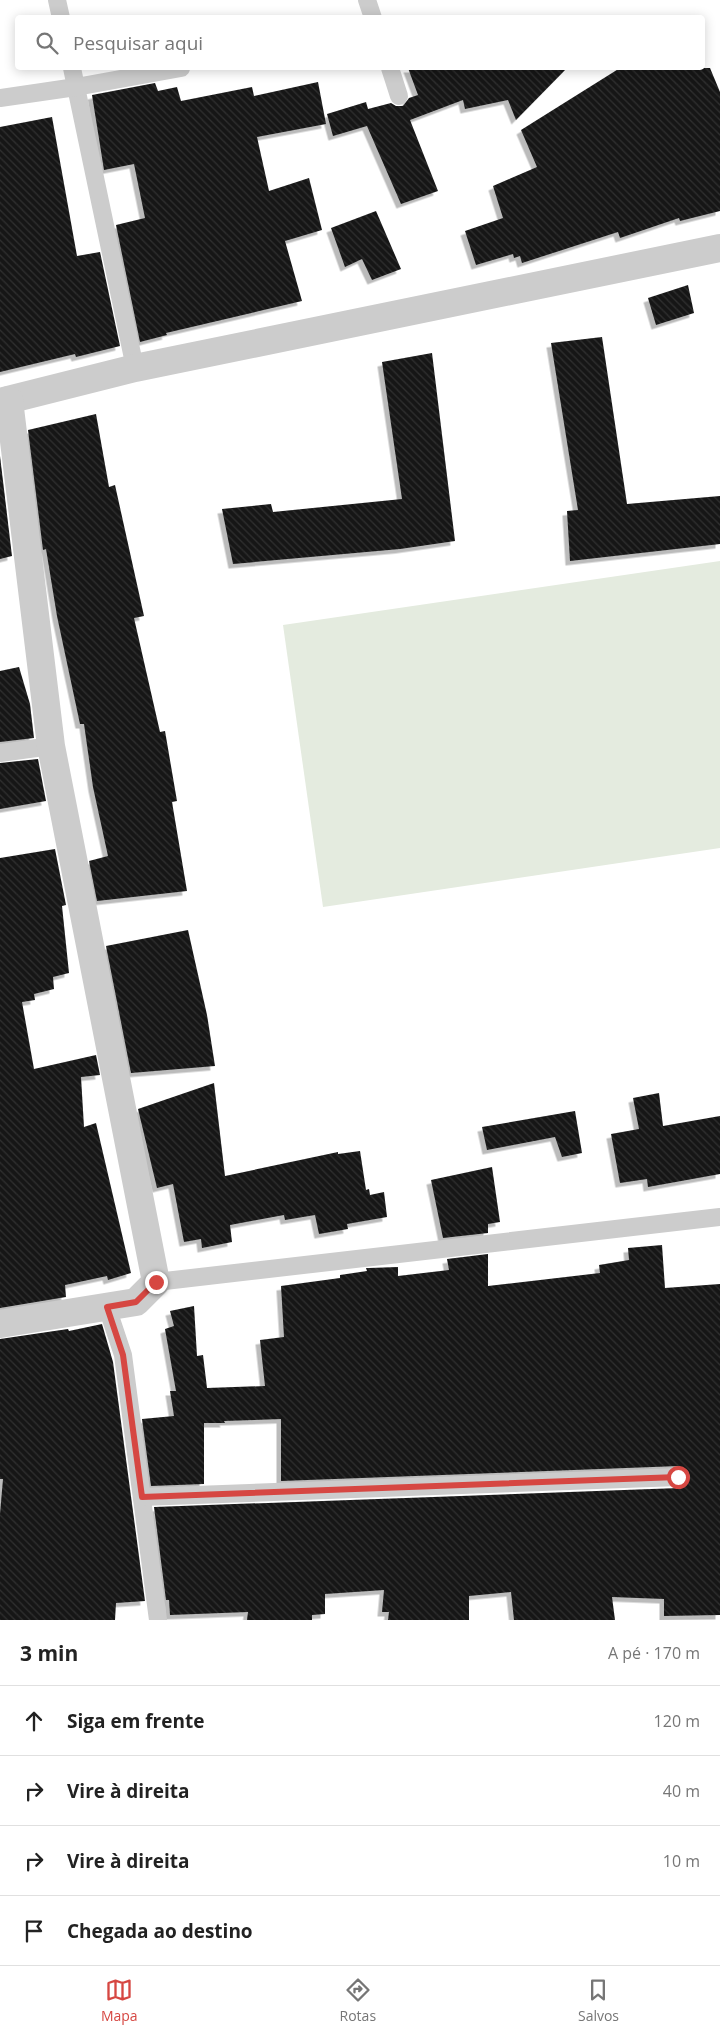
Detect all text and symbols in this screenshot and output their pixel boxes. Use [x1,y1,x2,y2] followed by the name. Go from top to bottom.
[15,15,705,70] search box
[33,29,61,57] icon: search
[73,30,203,56] text: Pesquisar aqui
[145,1271,168,1294] route end
[667,1466,690,1489] route start
[20,1639,78,1667] text: 3 min
[608,1642,700,1664] text: A pé · 170 m
[20,1707,48,1735] icon: ahead
[67,1708,204,1734] text: Siga em frente
[654,1710,700,1732] text: 120 m
[20,1777,48,1805] icon: right
[67,1778,190,1804] text: Vire à direita
[663,1780,700,1802] text: 40 m
[20,1847,48,1875] icon: right
[67,1848,190,1874] text: Vire à direita
[663,1850,700,1872] text: 10 m
[20,1917,48,1945] icon: arrive
[67,1918,253,1944] text: Chegada ao destino
[101,1976,138,2025] tab: Mapa
[340,1976,376,2025] tab: Rotas
[578,1976,619,2025] tab: Salvos

